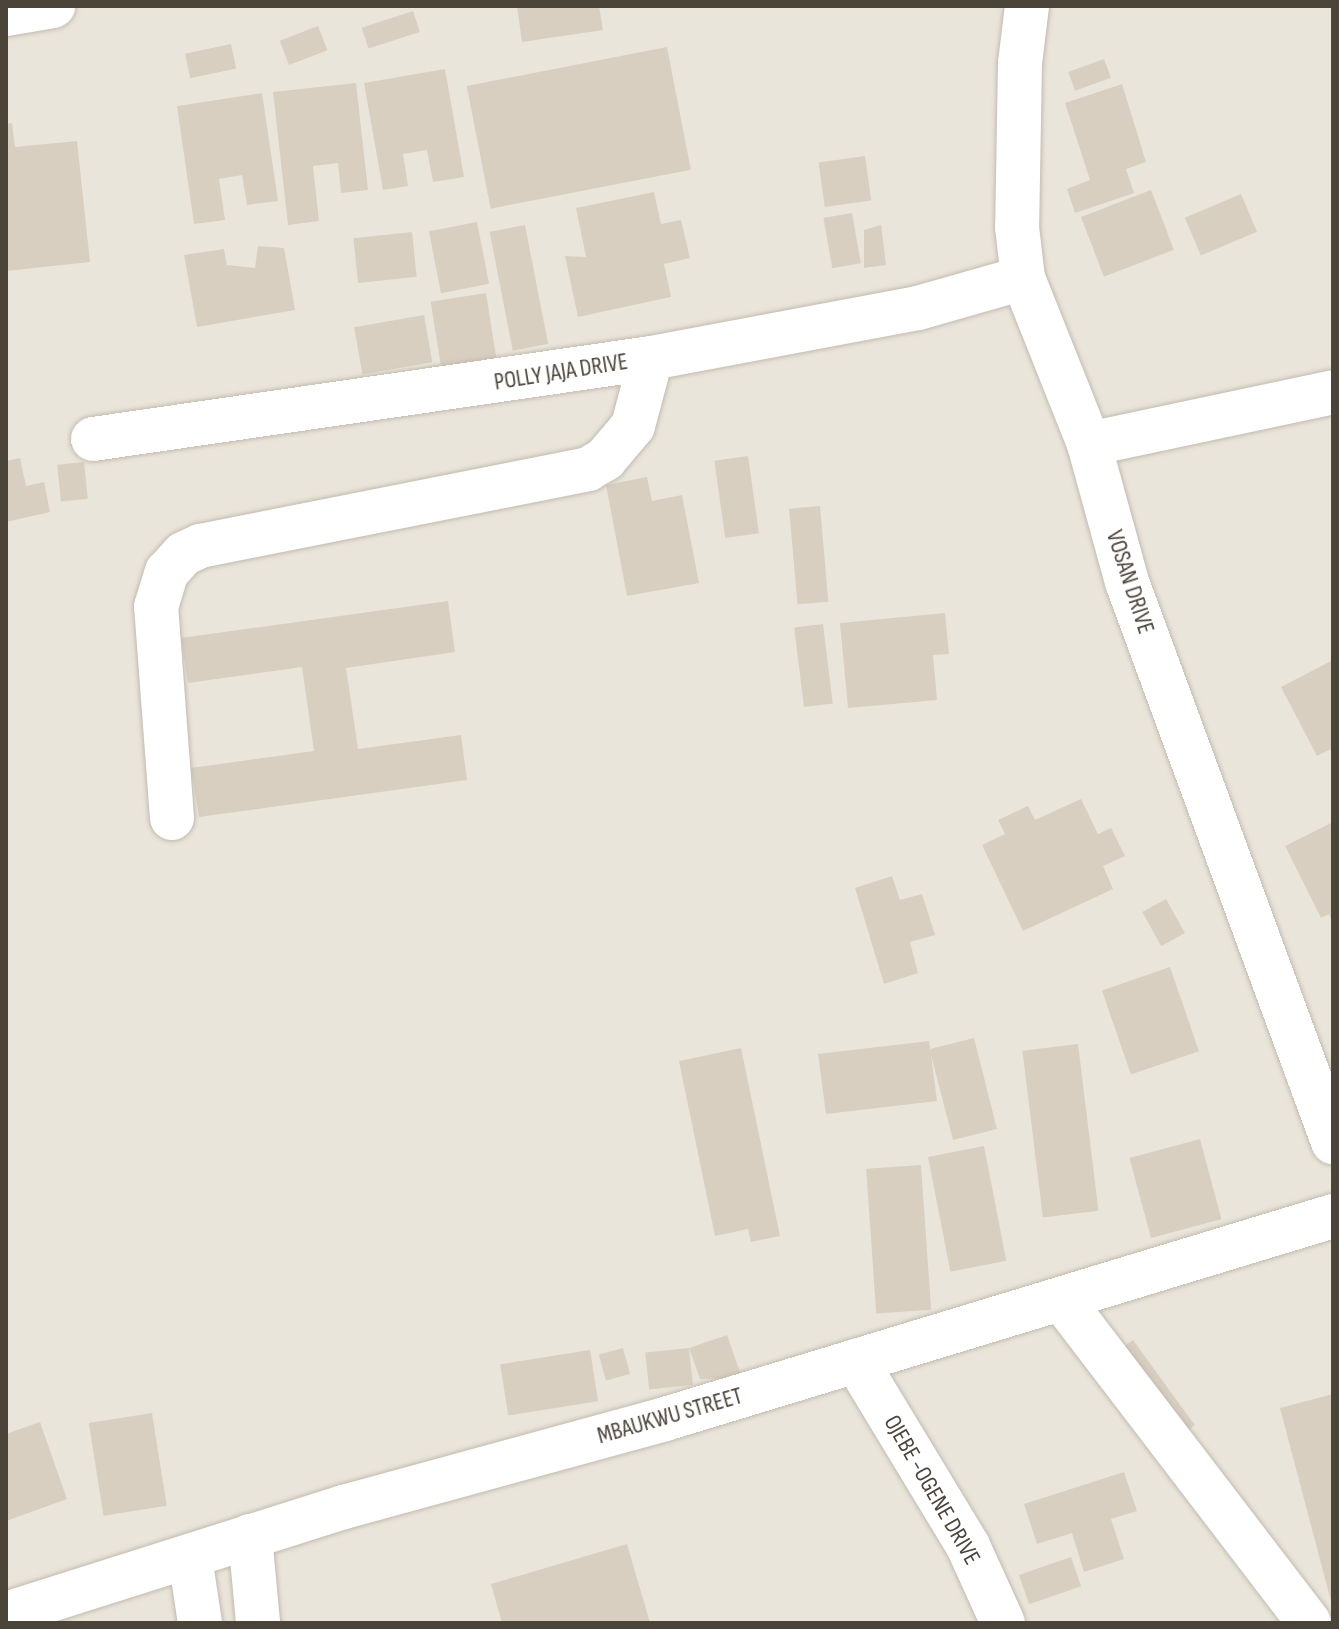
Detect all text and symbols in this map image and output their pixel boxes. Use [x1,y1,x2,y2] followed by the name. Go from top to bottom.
[492,347,630,397] street label: POLLY JAJA DRIVE
[1100,527,1160,637] street label: VOSAN DRIVE
[594,1382,746,1450] street label: MBAUKWU STREET
[878,1410,986,1570] street label: OJEBE -OGENE DRIVE

